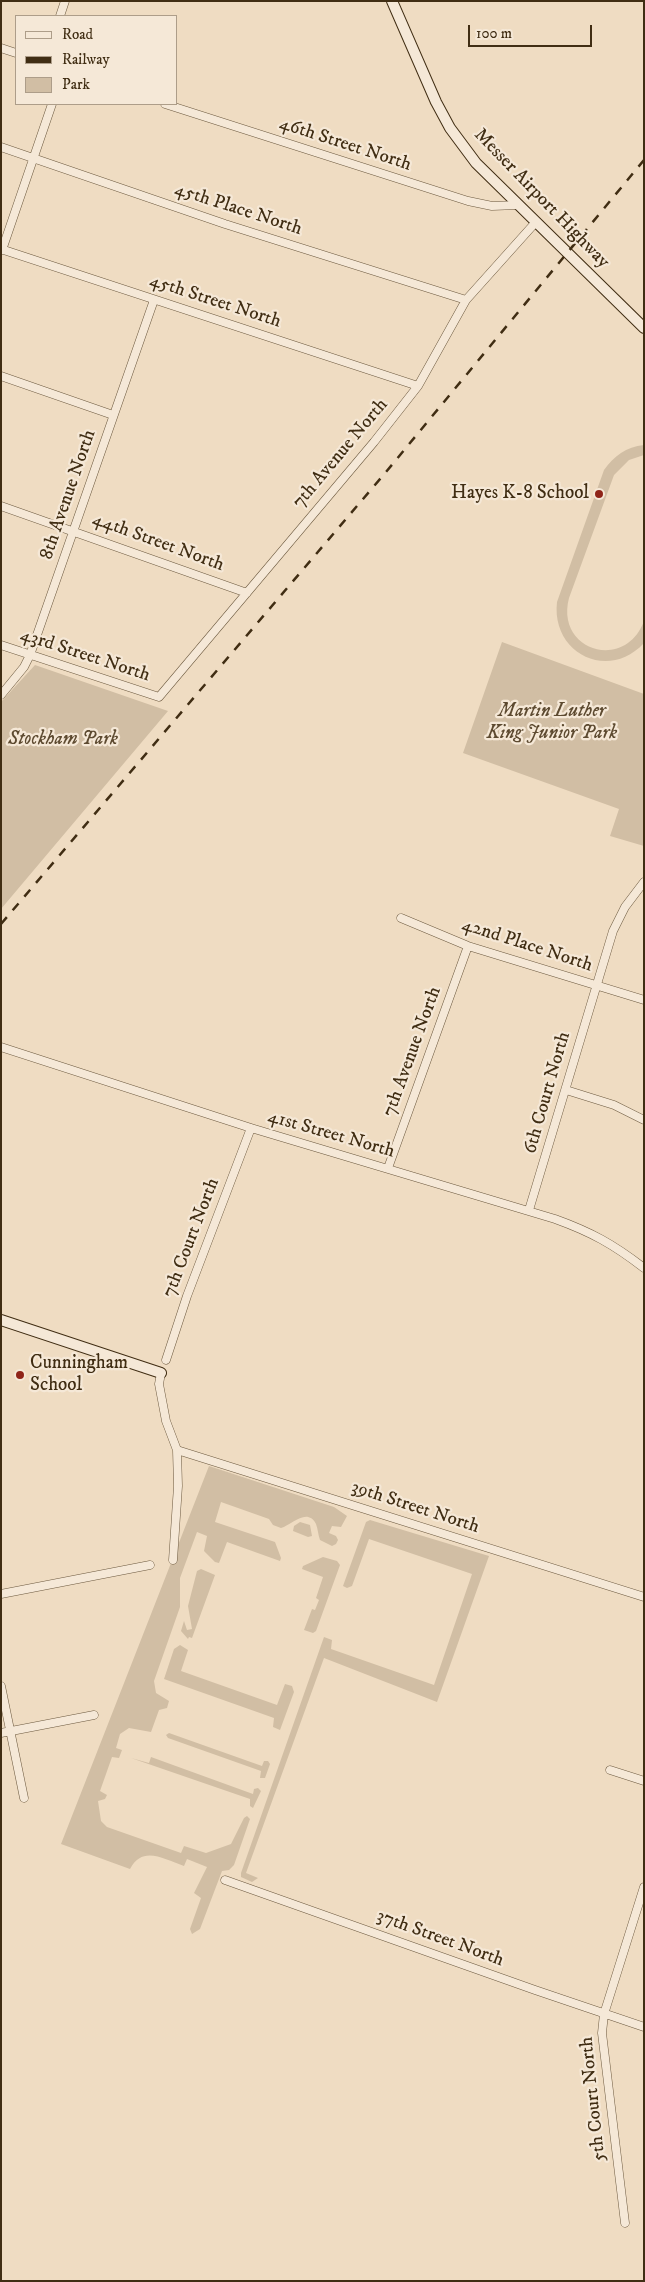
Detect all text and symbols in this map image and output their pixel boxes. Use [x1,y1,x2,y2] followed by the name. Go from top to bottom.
[15,15,178,105] legend
[470,15,594,47] scale bar
[476,24,512,43] text: 100 m
[62,25,93,44] text: Road
[62,50,110,69] text: Railway
[62,75,90,94] text: Park
[276,113,414,177] street label: 46th Street North
[468,124,614,274] street label: Messer Airport Highway
[171,179,305,241] street label: 45th Place North
[146,270,284,334] street label: 45th Street North
[288,394,394,514] street label: 7th Avenue North
[36,427,102,563] street label: 8th Avenue North
[451,483,589,505] place label: Hayes K-8 School
[593,488,605,500] marker: Hayes K-8 School
[89,509,227,577] street label: 44th Street North
[17,624,153,688] street label: 43rd Street North
[487,701,617,745] park label: Martin Luther King Junior Park
[8,729,118,751] park label: Stockham Park
[459,914,595,978] street label: 42nd Place North
[379,984,447,1120] street label: 7th Avenue North
[520,1029,576,1157] street label: 6th Court North
[265,1106,397,1164] street label: 41st Street North
[159,1175,225,1301] street label: 7th Court North
[30,1353,128,1397] place label: Cunningham School
[14,1369,26,1381] marker: Cunningham School
[348,1477,482,1539] street label: 39th Street North
[373,1905,507,1973] street label: 37th Street North
[576,2035,612,2163] street label: 5th Court North

